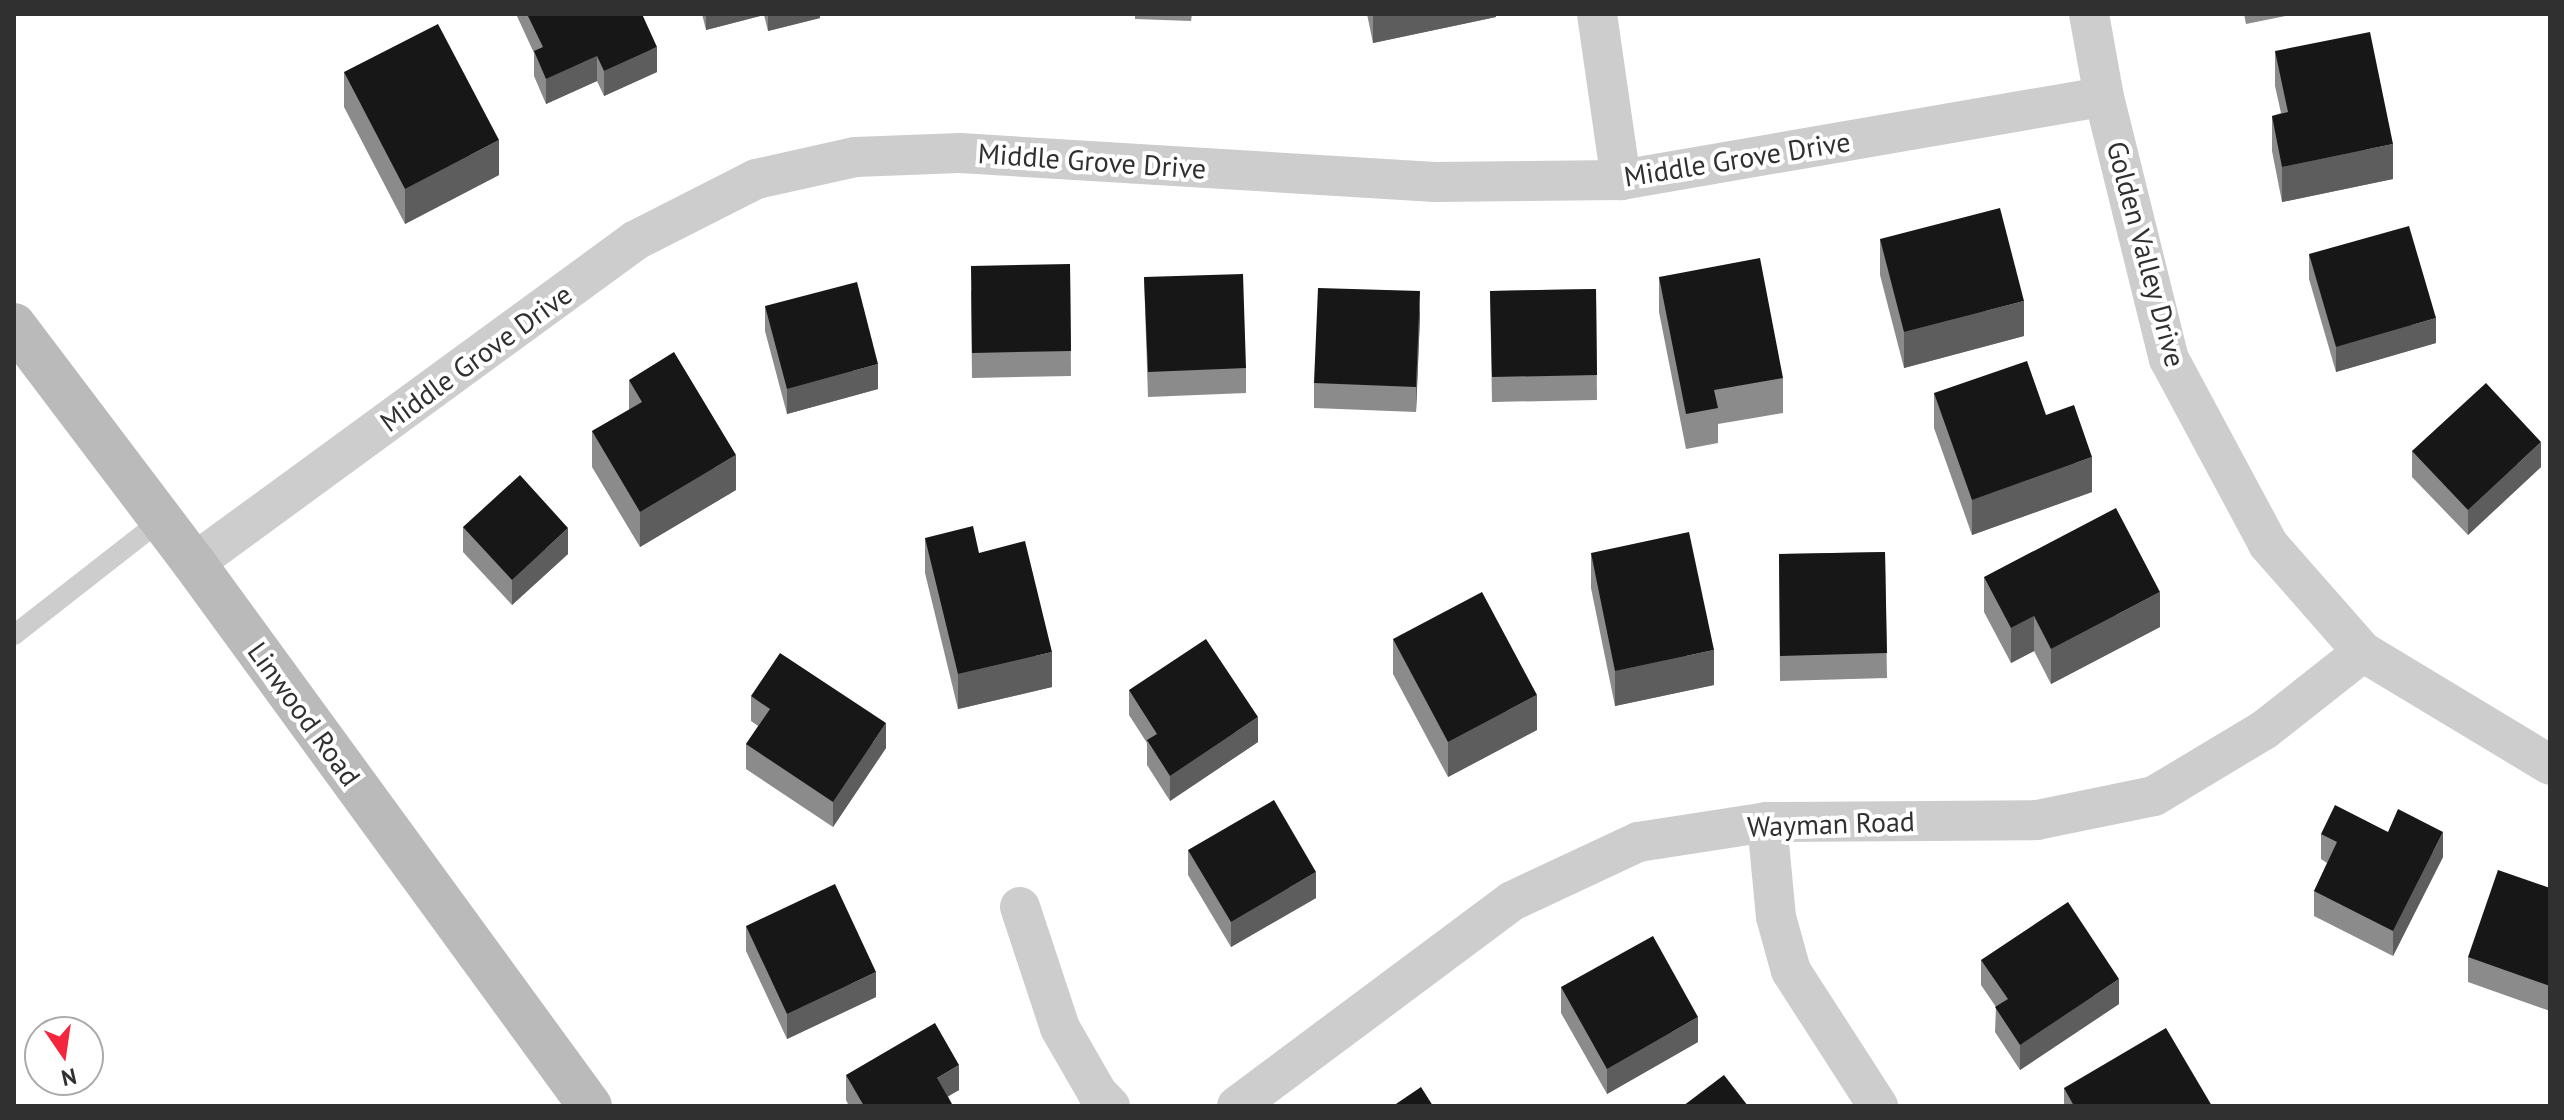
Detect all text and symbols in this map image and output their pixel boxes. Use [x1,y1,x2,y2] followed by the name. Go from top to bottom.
[1621,125,1853,193] street label: Middle Grove Drive
[977,136,1207,186] street label: Middle Grove Drive
[2099,137,2193,371] street label: Golden Valley Drive
[374,277,578,439] street label: Middle Grove Drive
[241,636,367,792] street label: Linwood Road
[1747,804,1915,844] street label: Wayman Road
[24,1016,104,1096] north arrow
[59,1062,79,1093] text: N

